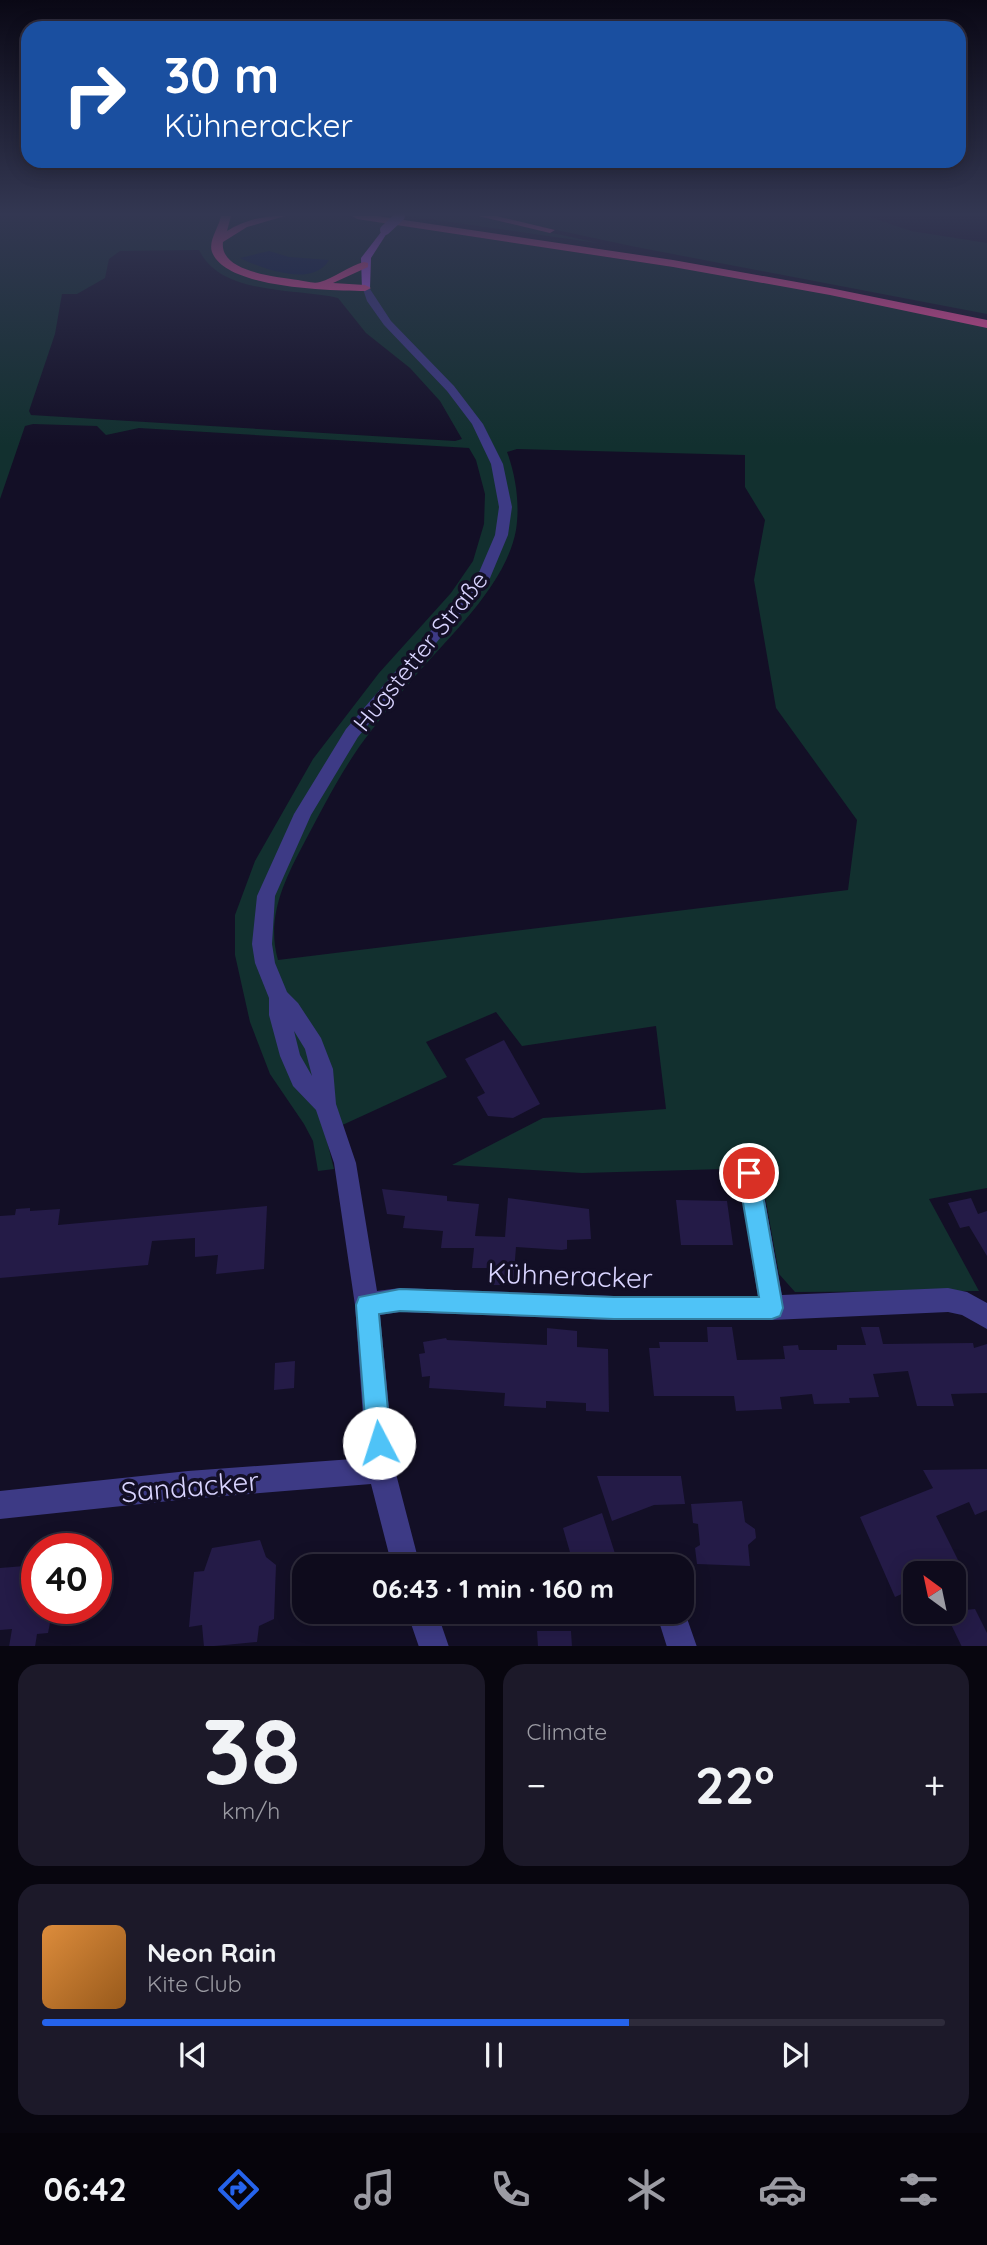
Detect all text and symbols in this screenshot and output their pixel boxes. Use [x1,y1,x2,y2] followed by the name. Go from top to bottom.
[164,44,279,105] text: 30 m
[49,49,140,140] icon: right
[164,105,353,145] text: Kühneracker
[346,565,494,737] street label: Hugstetter Straße
[719,1143,779,1203] pin
[730,1154,768,1192] icon: arrive
[487,1255,653,1295] street label: Kühneracker
[342,1406,416,1480] position arrow
[120,1463,261,1509] street label: Sandacker
[21,1533,112,1624] speed limit sign: 40
[903,1561,966,1624] north arrow
[903,1561,966,1624] map controls
[372,1572,614,1605] text: 06:43 · 1 min · 160 m
[202,1693,301,1807] text: 38
[527,1717,607,1746] text: Climate
[695,1752,775,1817] text: 22°
[527,1761,546,1809] text: −
[924,1761,945,1809] text: +
[222,1796,280,1825] text: km/h
[147,1936,276,1969] text: Neon Rain
[147,1969,242,1998] text: Kite Club
[174,2036,212,2074] icon: previous
[475,2036,513,2074] icon: pause
[776,2036,814,2074] icon: next
[214,2165,263,2214] icon: directions
[350,2165,399,2214] icon: music
[486,2165,535,2214] icon: phone
[622,2165,671,2214] icon: climate
[758,2165,807,2214] icon: car
[894,2165,943,2214] icon: filters
[44,2169,127,2209] text: 06:42

